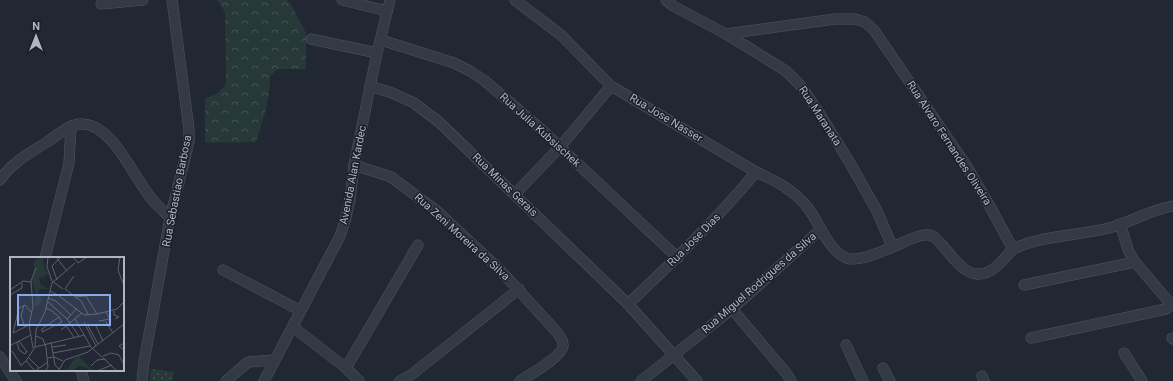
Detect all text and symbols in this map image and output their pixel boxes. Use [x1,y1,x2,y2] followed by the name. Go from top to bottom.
[16,16,56,56] north arrow
[32,20,40,33] text: N
[904,78,994,208] street label: Rua Alvaro Fernandes Oliveira
[796,84,844,148] street label: Rua Maranata
[497,90,583,170] street label: Rua Julia Kubsischek
[627,91,705,145] street label: Rua Jose Nasser
[337,124,369,226] street label: Avenida Alan Kardec
[160,134,194,248] street label: Rua Sebastiao Barbosa
[470,151,540,220] street label: Rua Minas Gerais
[412,191,512,283] street label: Rua Zeni Moreira da Silva
[665,211,723,269] street label: Rua Jose Dias
[699,230,819,336] street label: Rua Miguel Rodrigues da Silva
[10,257,124,371] inset map

